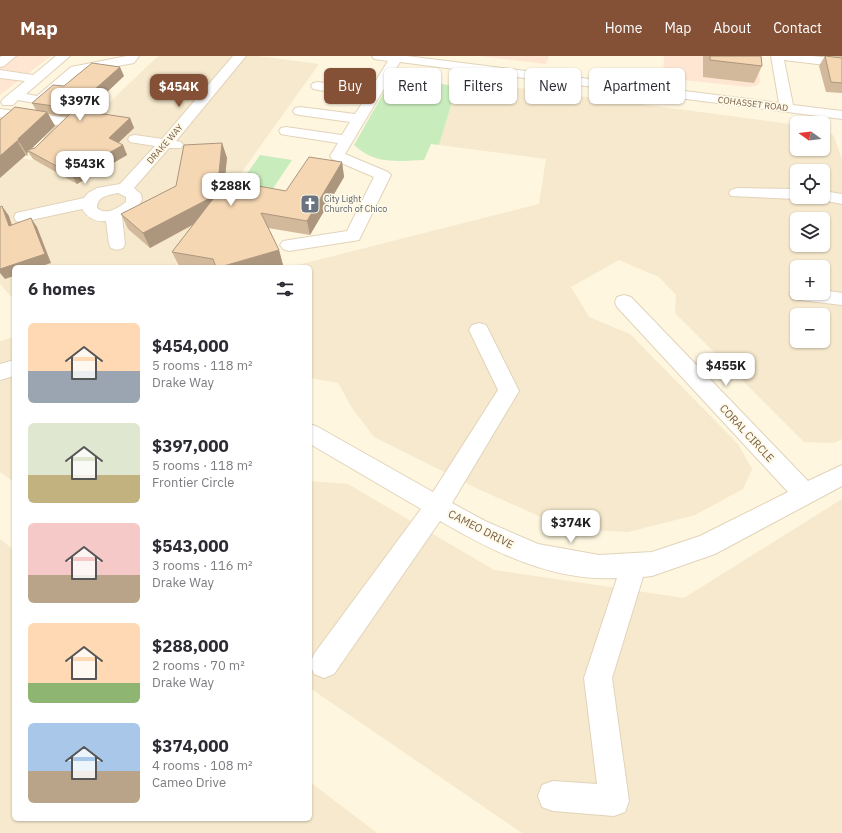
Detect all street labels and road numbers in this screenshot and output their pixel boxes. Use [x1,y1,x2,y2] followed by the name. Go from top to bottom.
[717,94,789,113] street label: COHASSET ROAD
[144,121,185,166] street label: DRAKE WAY
[717,401,777,465] street label: CORAL CIRCLE
[446,507,516,551] street label: CAMEO DRIVE

